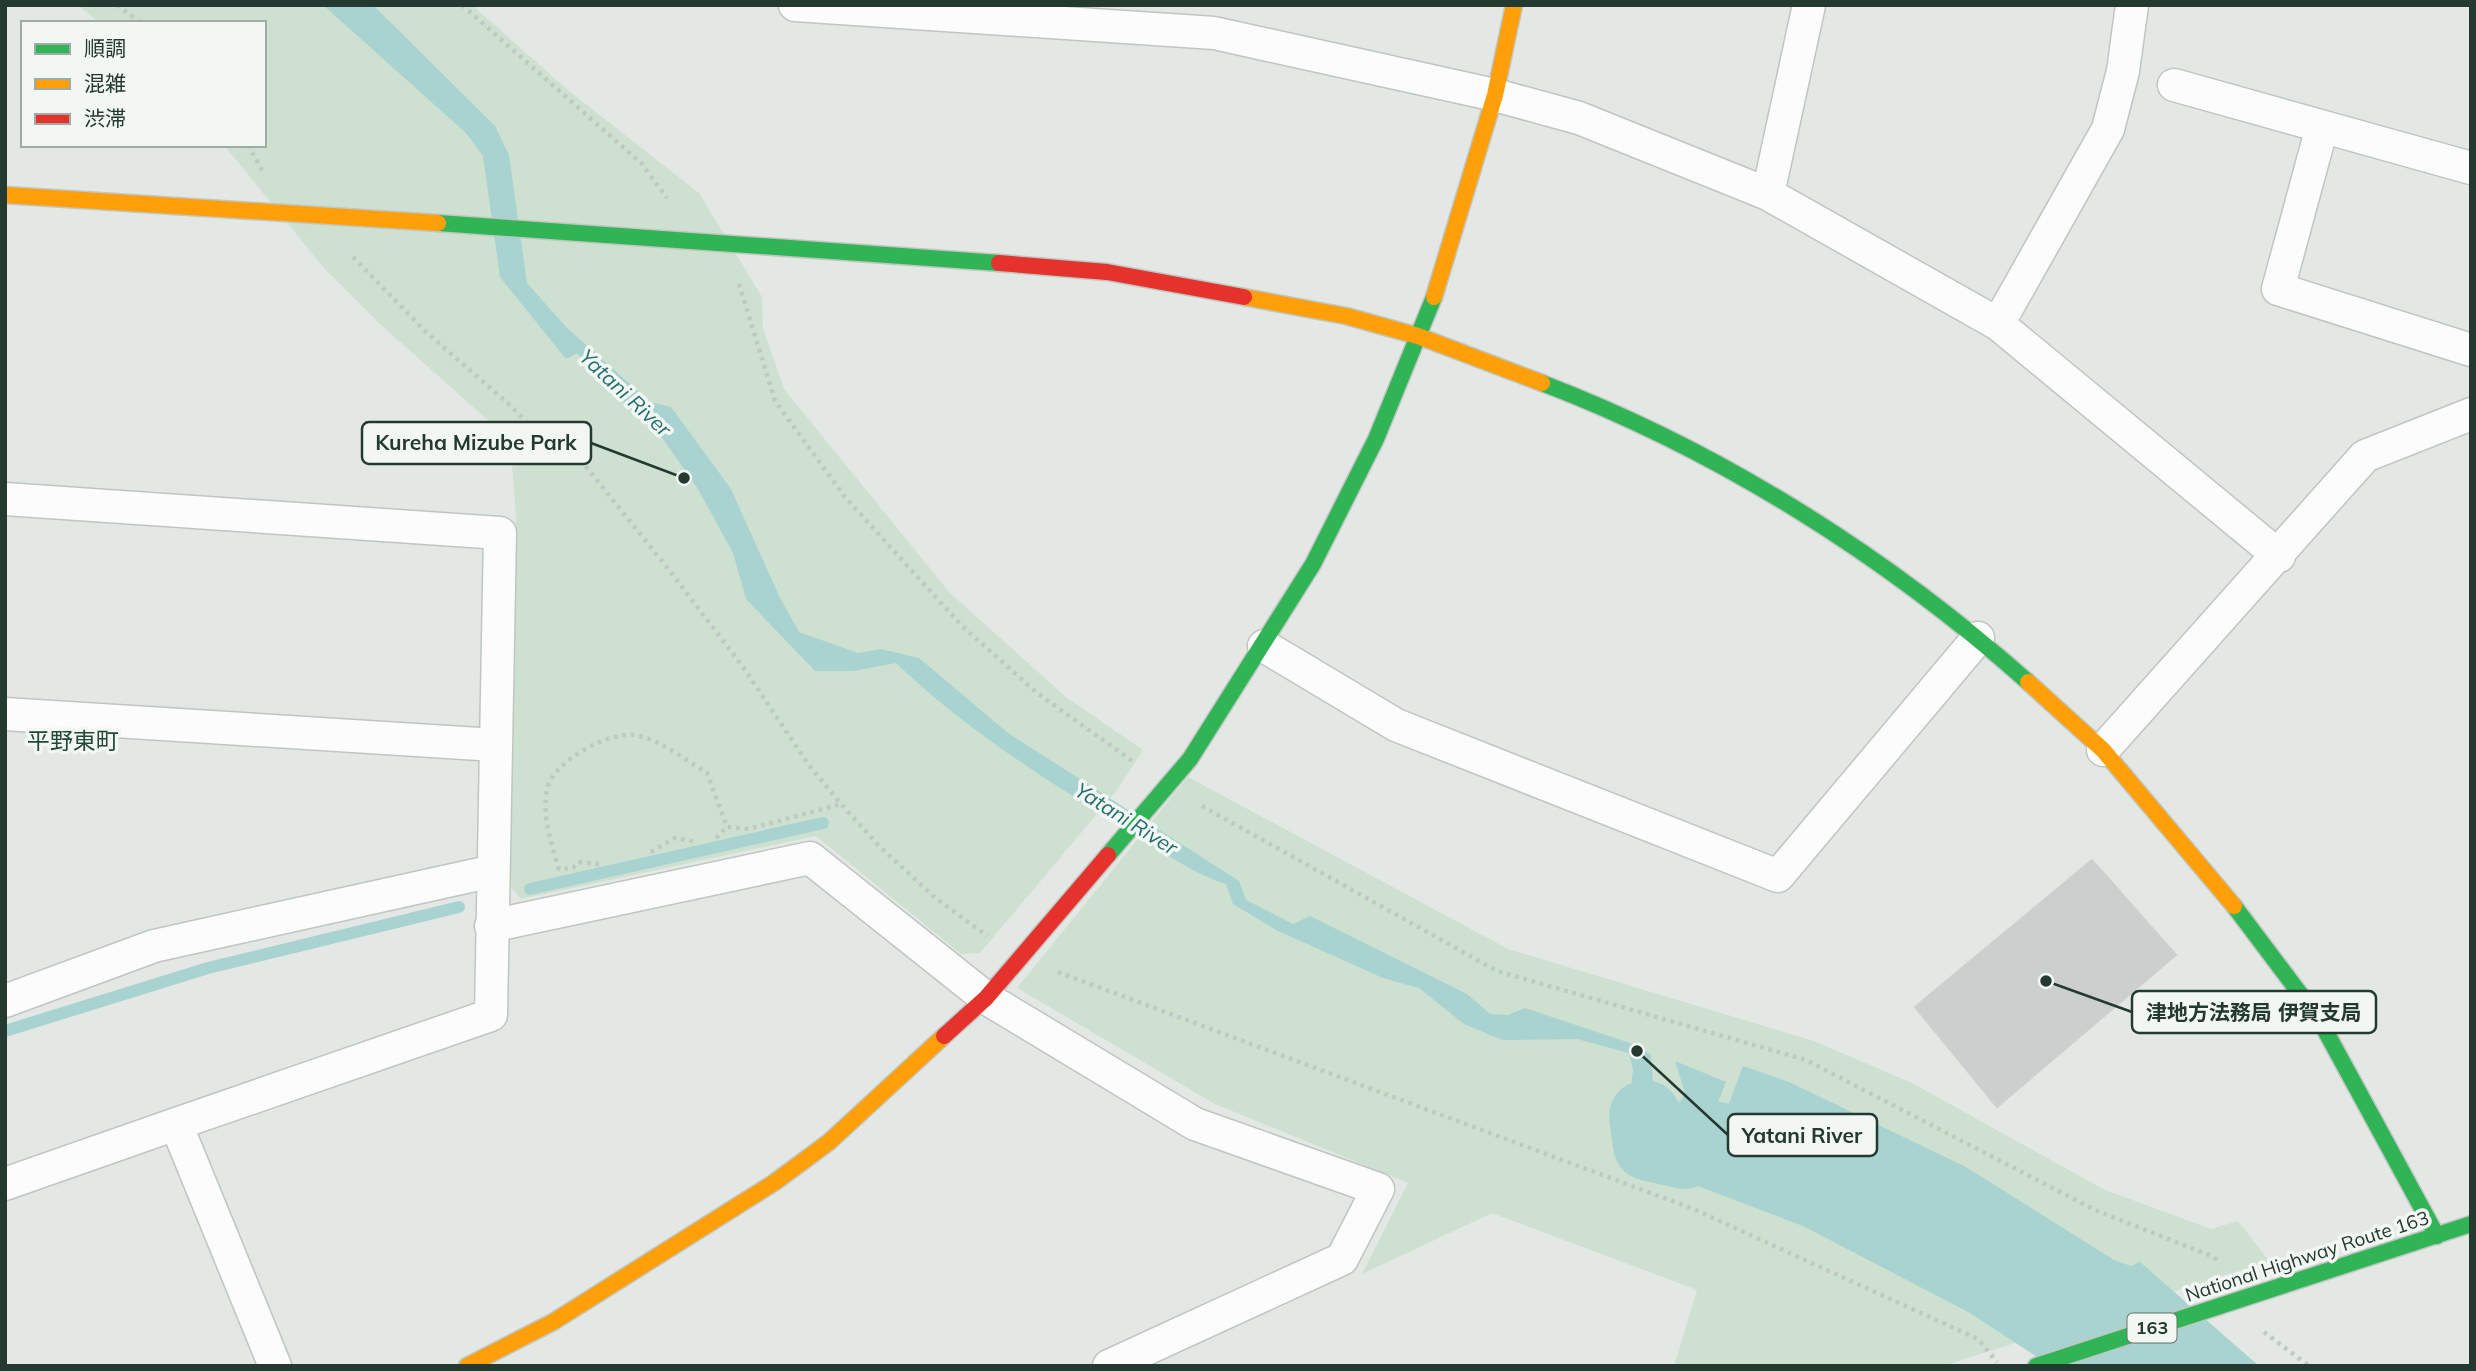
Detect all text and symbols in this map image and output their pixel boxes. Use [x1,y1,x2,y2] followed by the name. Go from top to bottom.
[21,21,266,147] legend
[84,35,126,61] text: 順調
[84,70,126,96] text: 混雑
[84,105,126,131] text: 渋滞
[574,343,678,442] water label: Yatani River
[362,422,591,464] callout: Kureha Mizube Park
[375,429,577,455] text: Kureha Mizube Park
[27,726,119,755] district label: 平野東町
[1070,776,1184,861] water label: Yatani River
[2132,991,2376,1033] callout: 津地方法務局 伊賀支局
[2146,999,2362,1025] text: 津地方法務局 伊賀支局
[1728,1114,1877,1156] callout: Yatani River
[1741,1122,1863,1148] text: Yatani River
[2182,1205,2432,1307] street label: National Highway Route 163
[2128,1314,2176,1343] road number: 163

